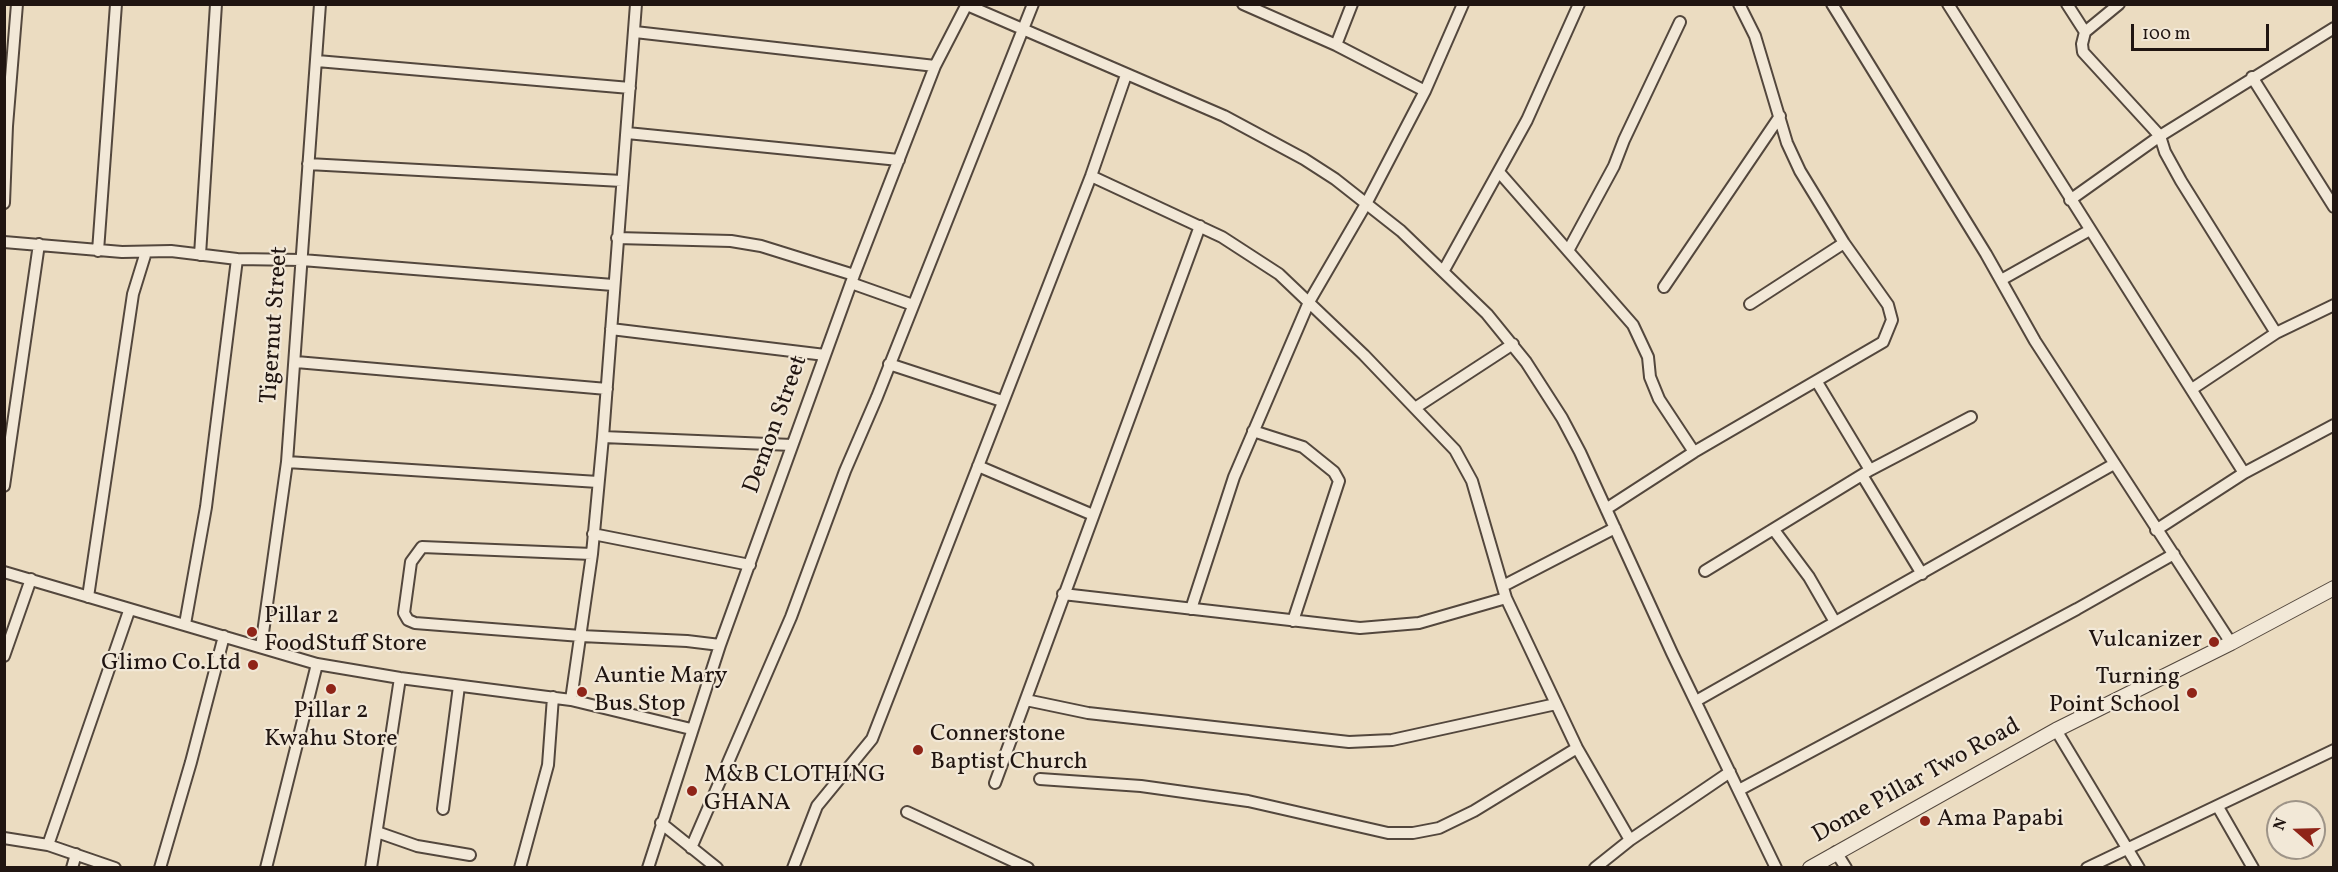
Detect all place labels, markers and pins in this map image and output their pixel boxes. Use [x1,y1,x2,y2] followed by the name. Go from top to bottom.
[264,604,427,660] place label: Pillar 2 FoodStuff Store
[245,625,259,639] marker: Pillar 2 FoodStuff Store
[2088,628,2202,656] place label: Vulcanizer
[2207,635,2221,649] marker: Vulcanizer
[101,651,241,679] place label: Glimo Co.Ltd
[246,658,260,672] marker: Glimo Co.Ltd
[594,664,727,720] place label: Auntie Mary Bus Stop
[2049,665,2180,721] place label: Turning Point School
[324,682,338,696] marker: Pillar 2 Kwahu Store
[575,685,589,699] marker: Auntie Mary Bus Stop
[2185,686,2199,700] marker: Turning Point School
[264,699,398,755] place label: Pillar 2 Kwahu Store
[930,722,1088,778] place label: Connerstone Baptist Church
[911,743,925,757] marker: Connerstone Baptist Church
[704,763,886,819] place label: M&B CLOTHING GHANA
[685,784,699,798] marker: M&B CLOTHING GHANA
[1937,807,2064,835] place label: Ama Papabi
[1918,814,1932,828] marker: Ama Papabi

